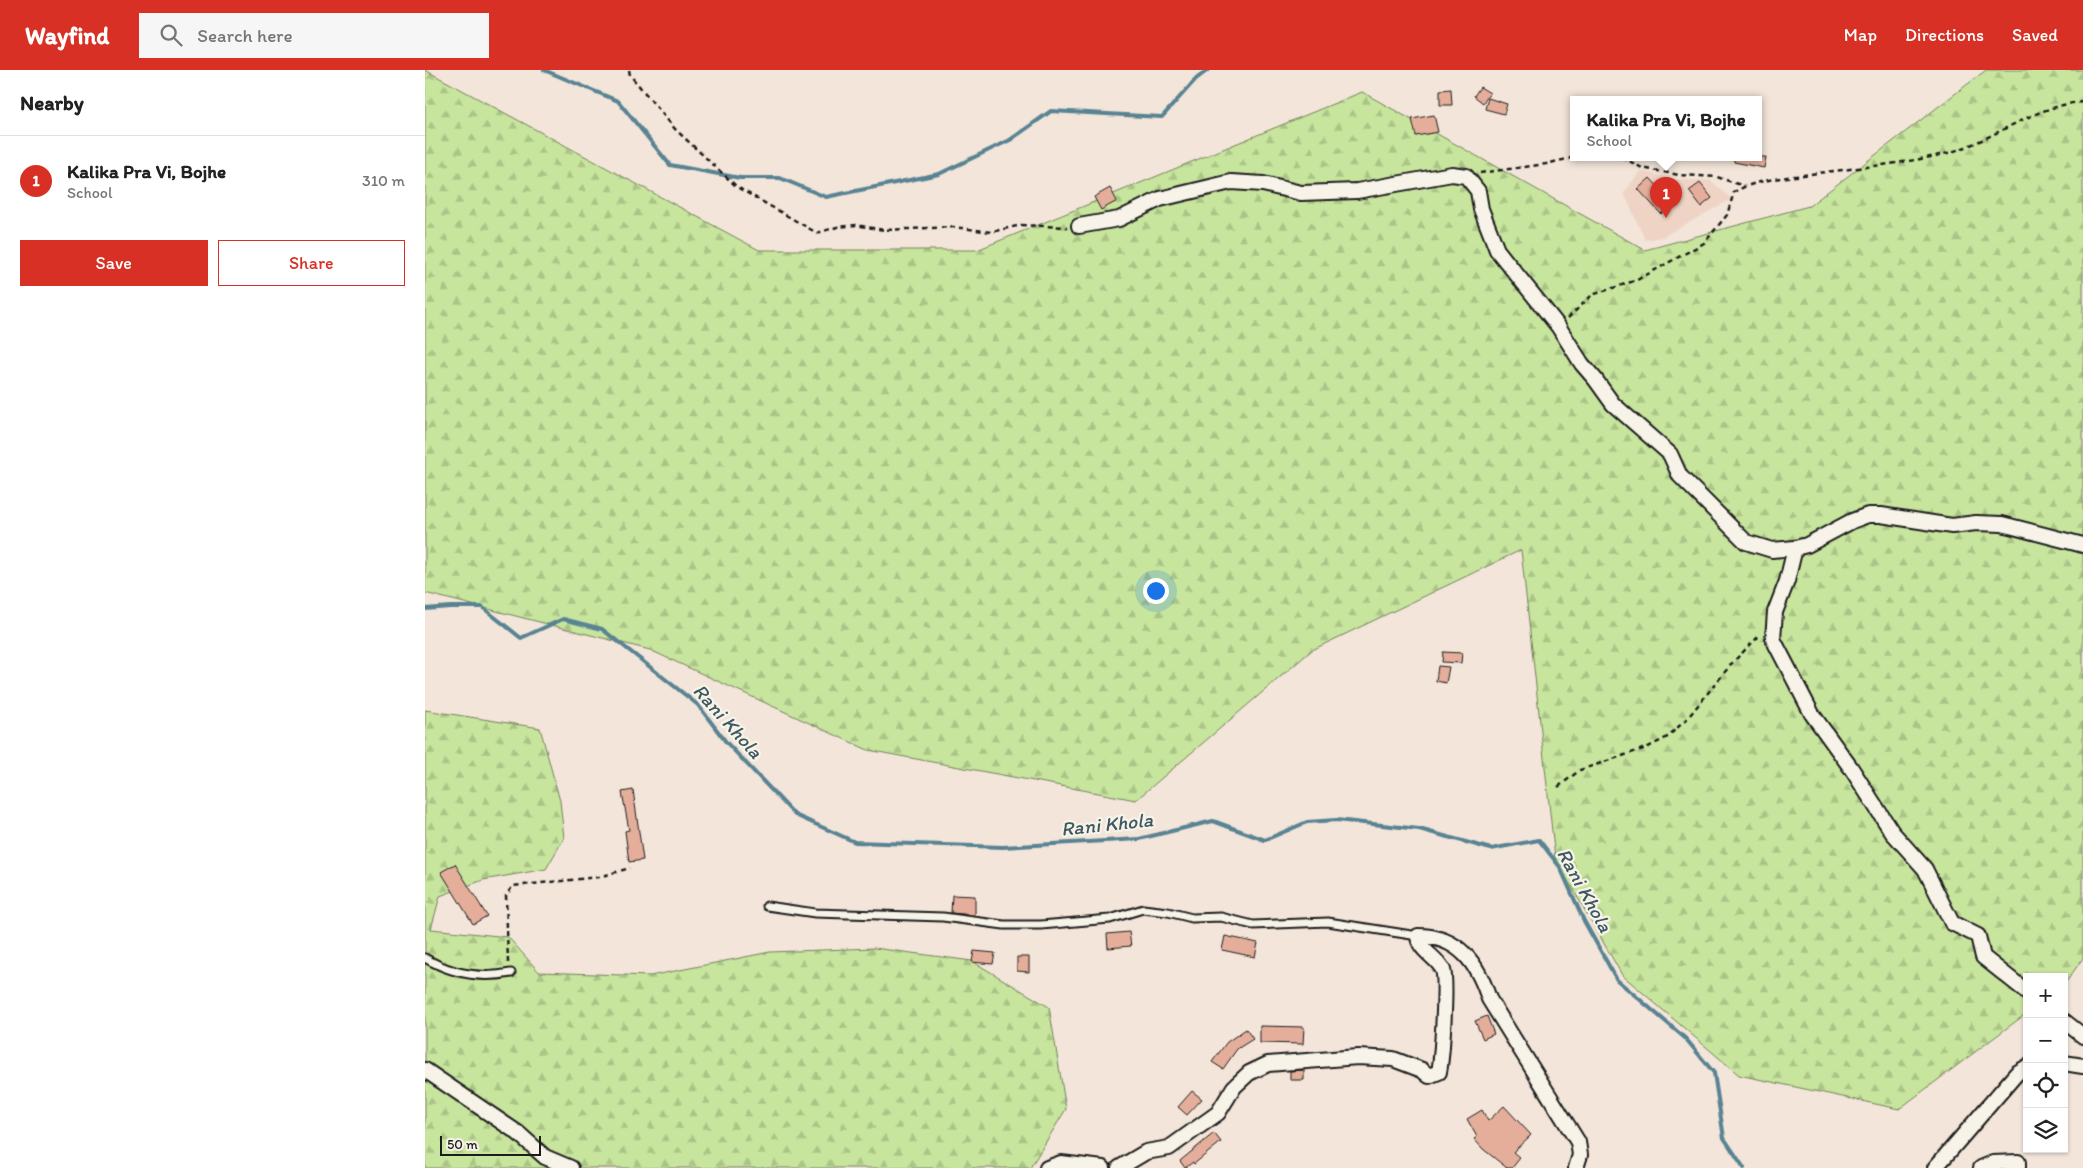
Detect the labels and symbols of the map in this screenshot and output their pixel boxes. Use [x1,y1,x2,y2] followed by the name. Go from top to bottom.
[1650,177,1682,218] pin: 1
[1143,578,1169,604] your location
[688,679,768,764] water label: Rani Khola
[1060,807,1155,841] water label: Rani Khola
[1552,844,1618,937] water label: Rani Khola
[440,1133,541,1156] scale bar

